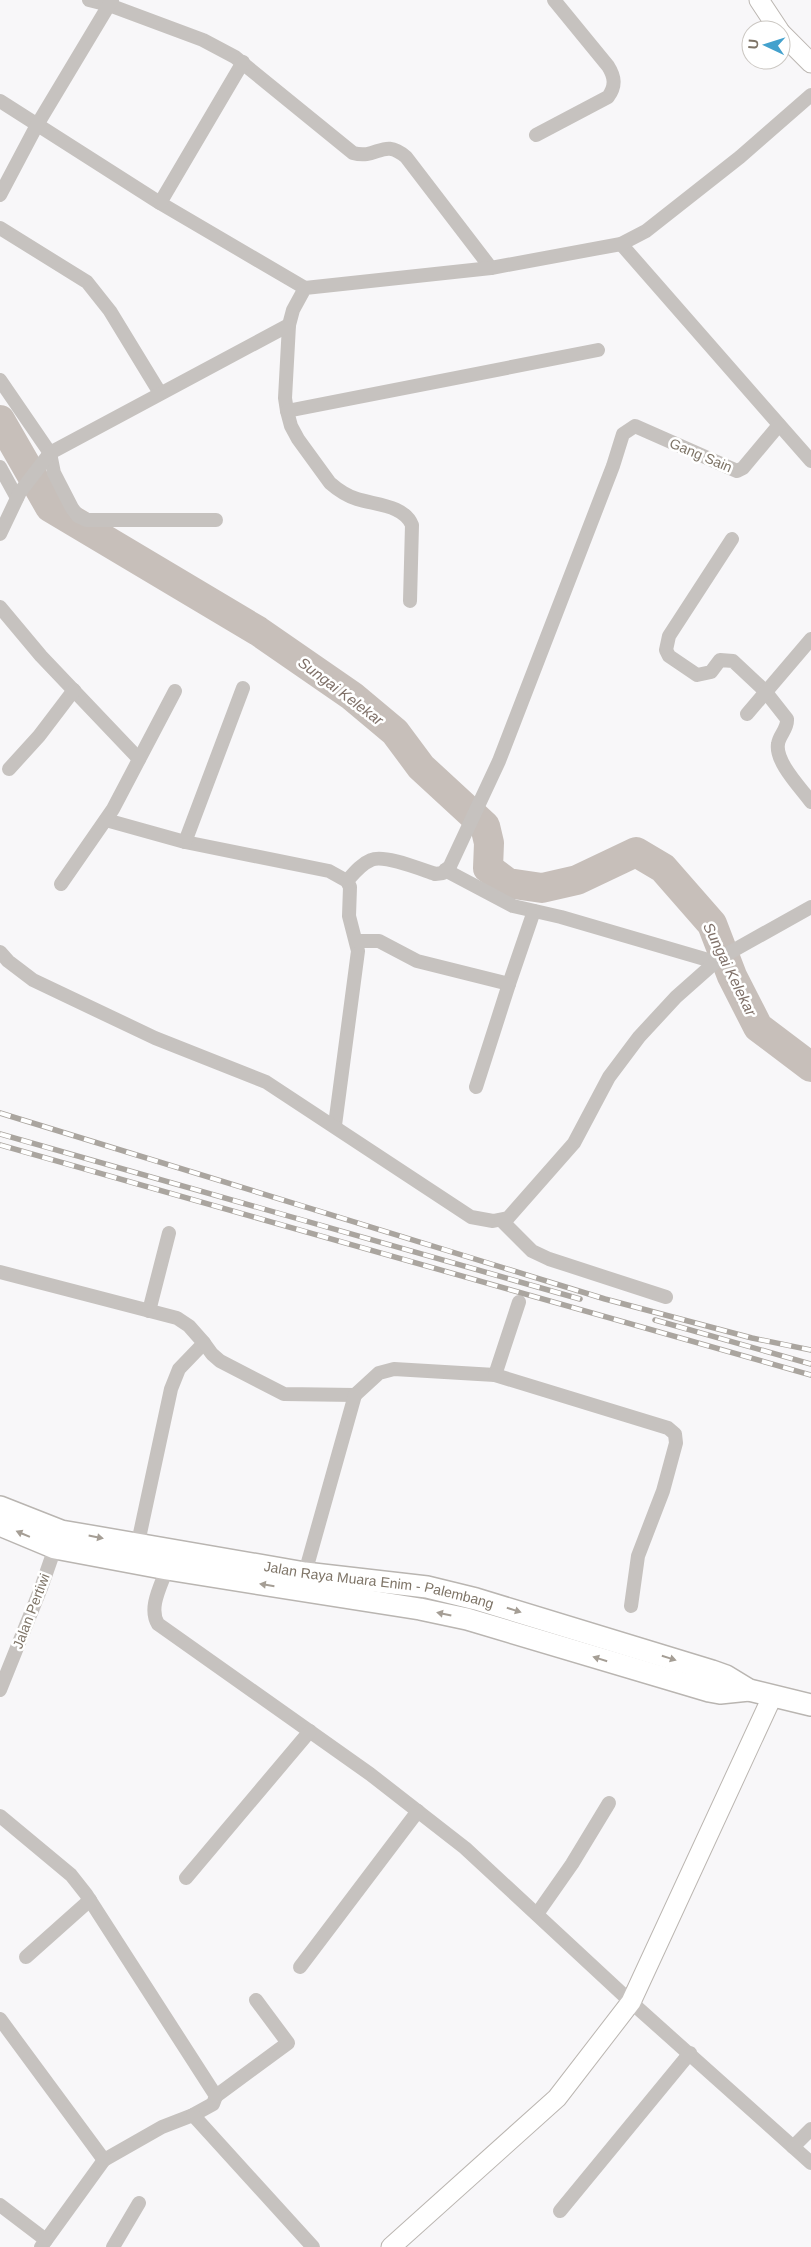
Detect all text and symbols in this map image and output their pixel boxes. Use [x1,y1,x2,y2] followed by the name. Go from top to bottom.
[741,20,791,70] north arrow
[745,38,761,50] text: U
[667,435,735,475] street label: Gang Sain
[295,654,388,729] water label: Sungai Kelekar
[700,920,760,1019] water label: Sungai Kelekar
[16,1530,30,1538] one-way arrow
[88,1534,104,1542] one-way arrow
[263,1558,496,1612] street label: Jalan Raya Muara Enim - Palembang
[9,1571,53,1651] street label: Jalan Pertiwi
[258,1581,274,1589] one-way arrow
[507,1607,522,1615] one-way arrow
[437,1610,452,1618] one-way arrow
[593,1654,608,1662] one-way arrow
[662,1655,677,1662] one-way arrow

